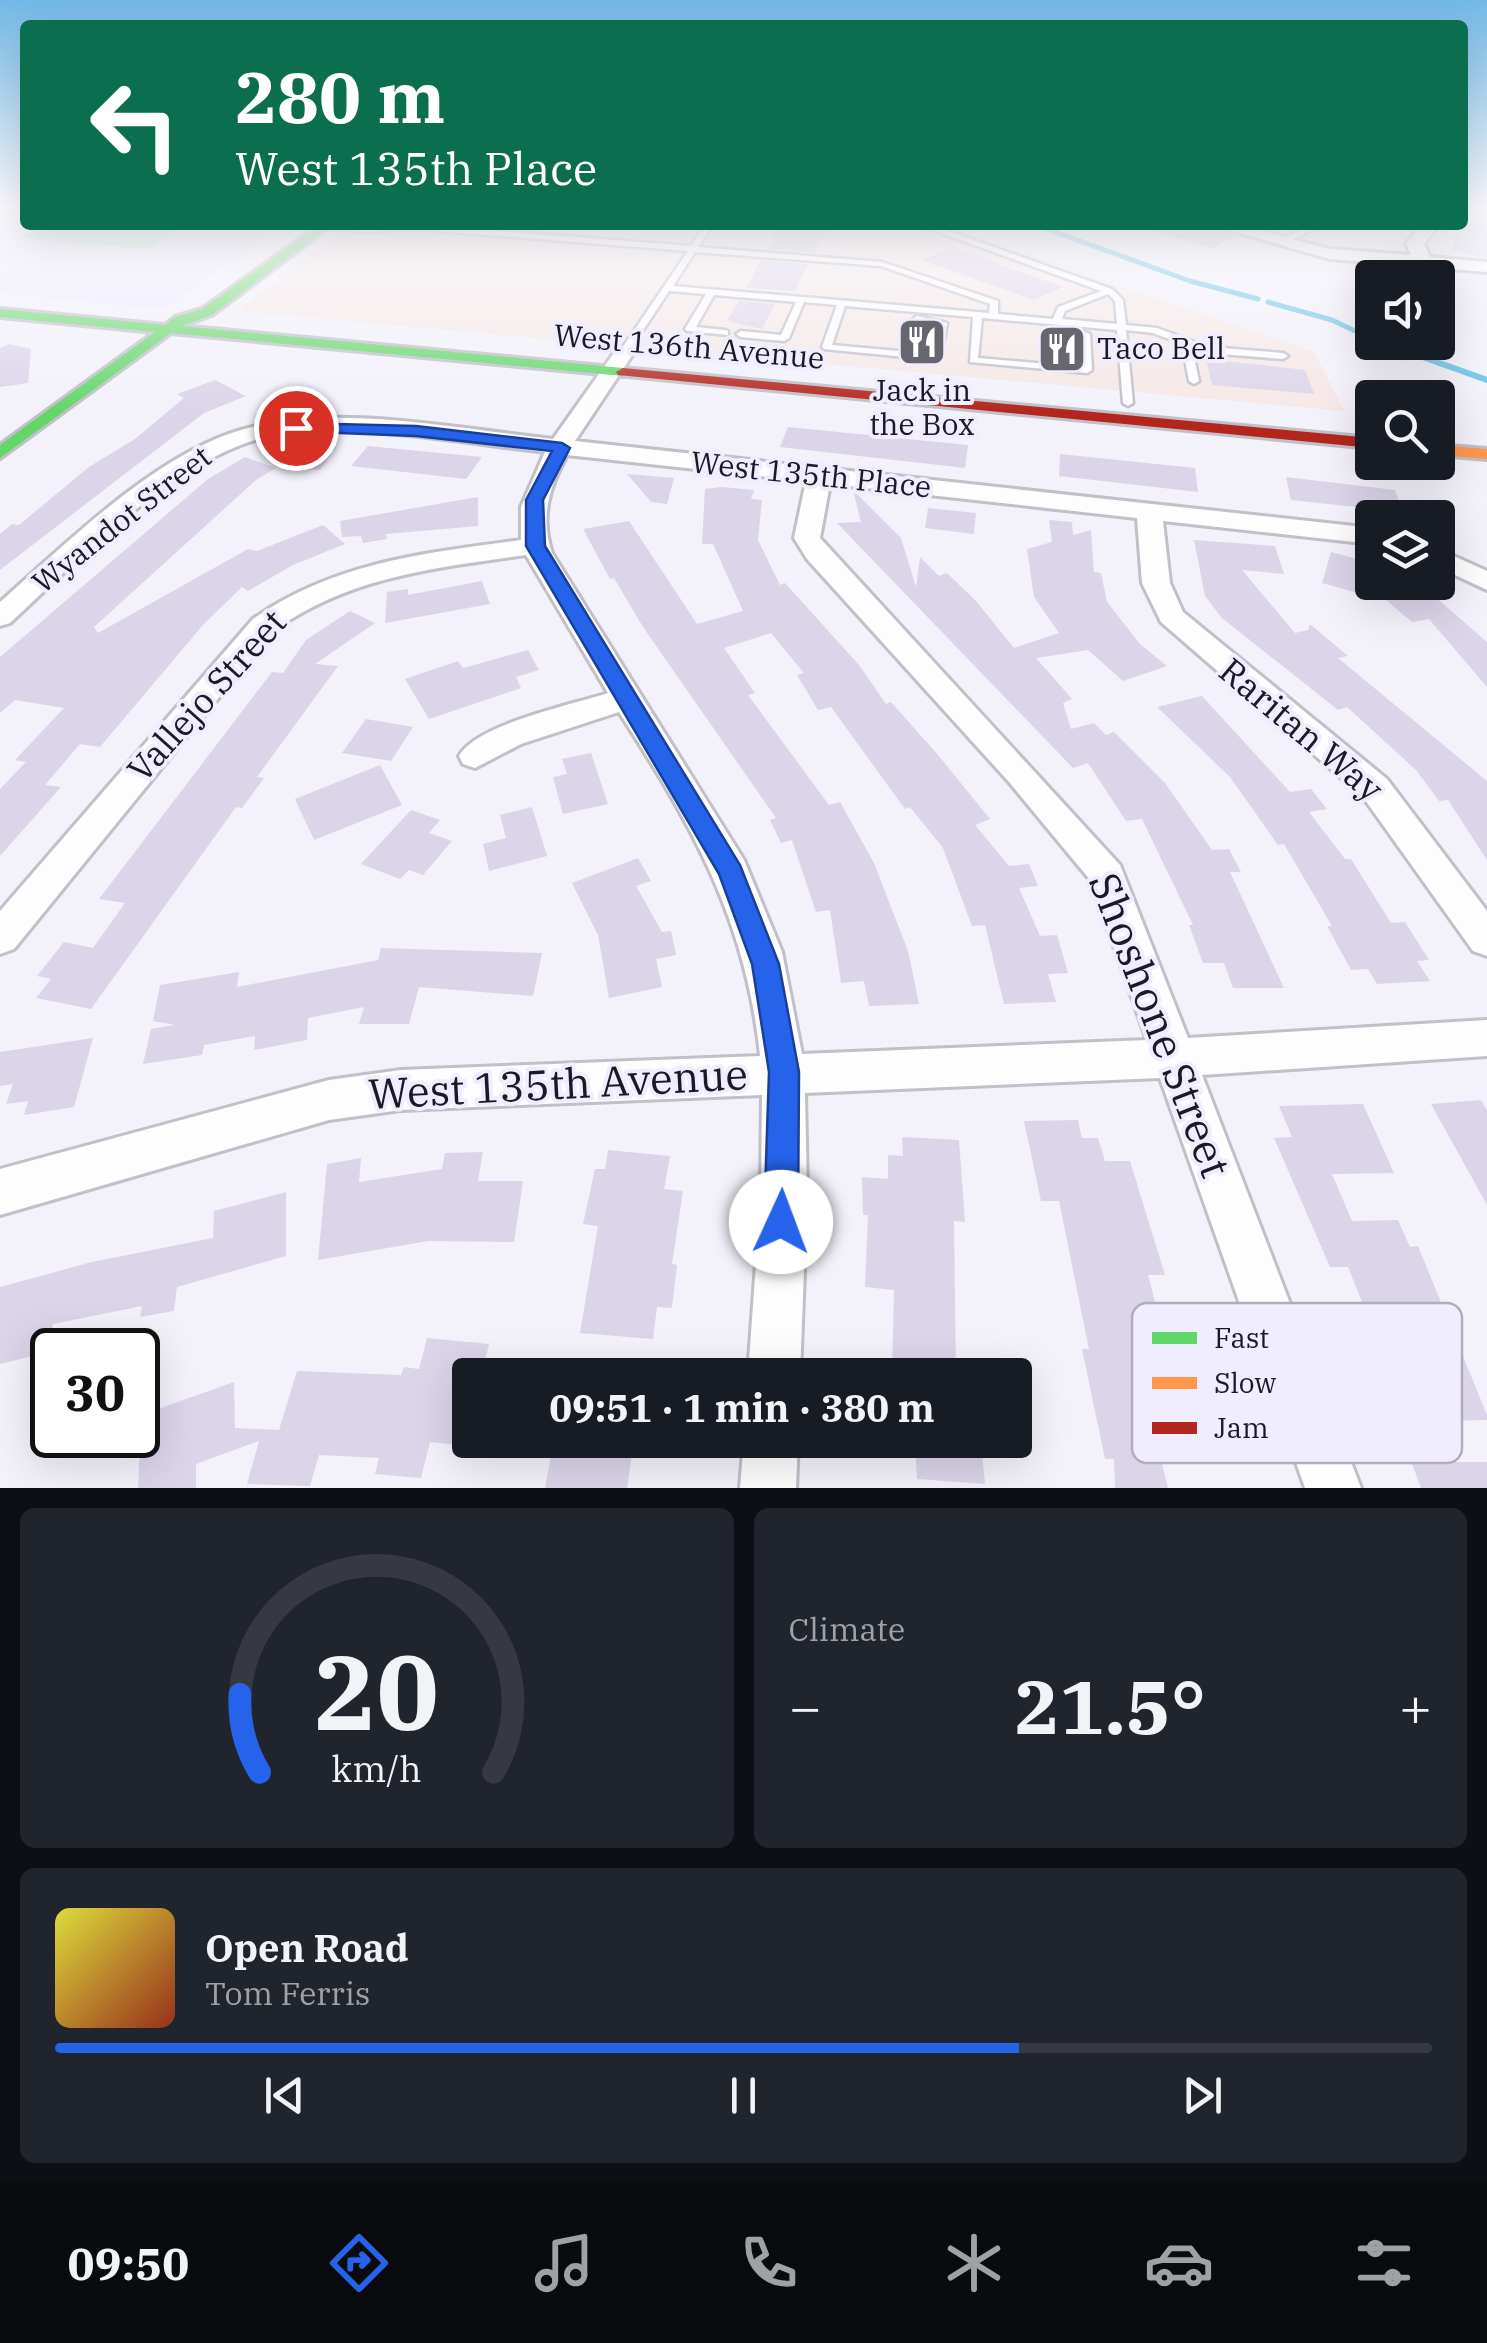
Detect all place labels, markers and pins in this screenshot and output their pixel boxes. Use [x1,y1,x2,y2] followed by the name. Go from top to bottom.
[896,316,948,368] restaurant icon: Jack in the Box
[1036,323,1088,375] restaurant icon: Taco Bell
[1097,328,1225,367] place label: Taco Bell
[869,370,975,443] place label: Jack in the Box
[254,386,339,471] pin

